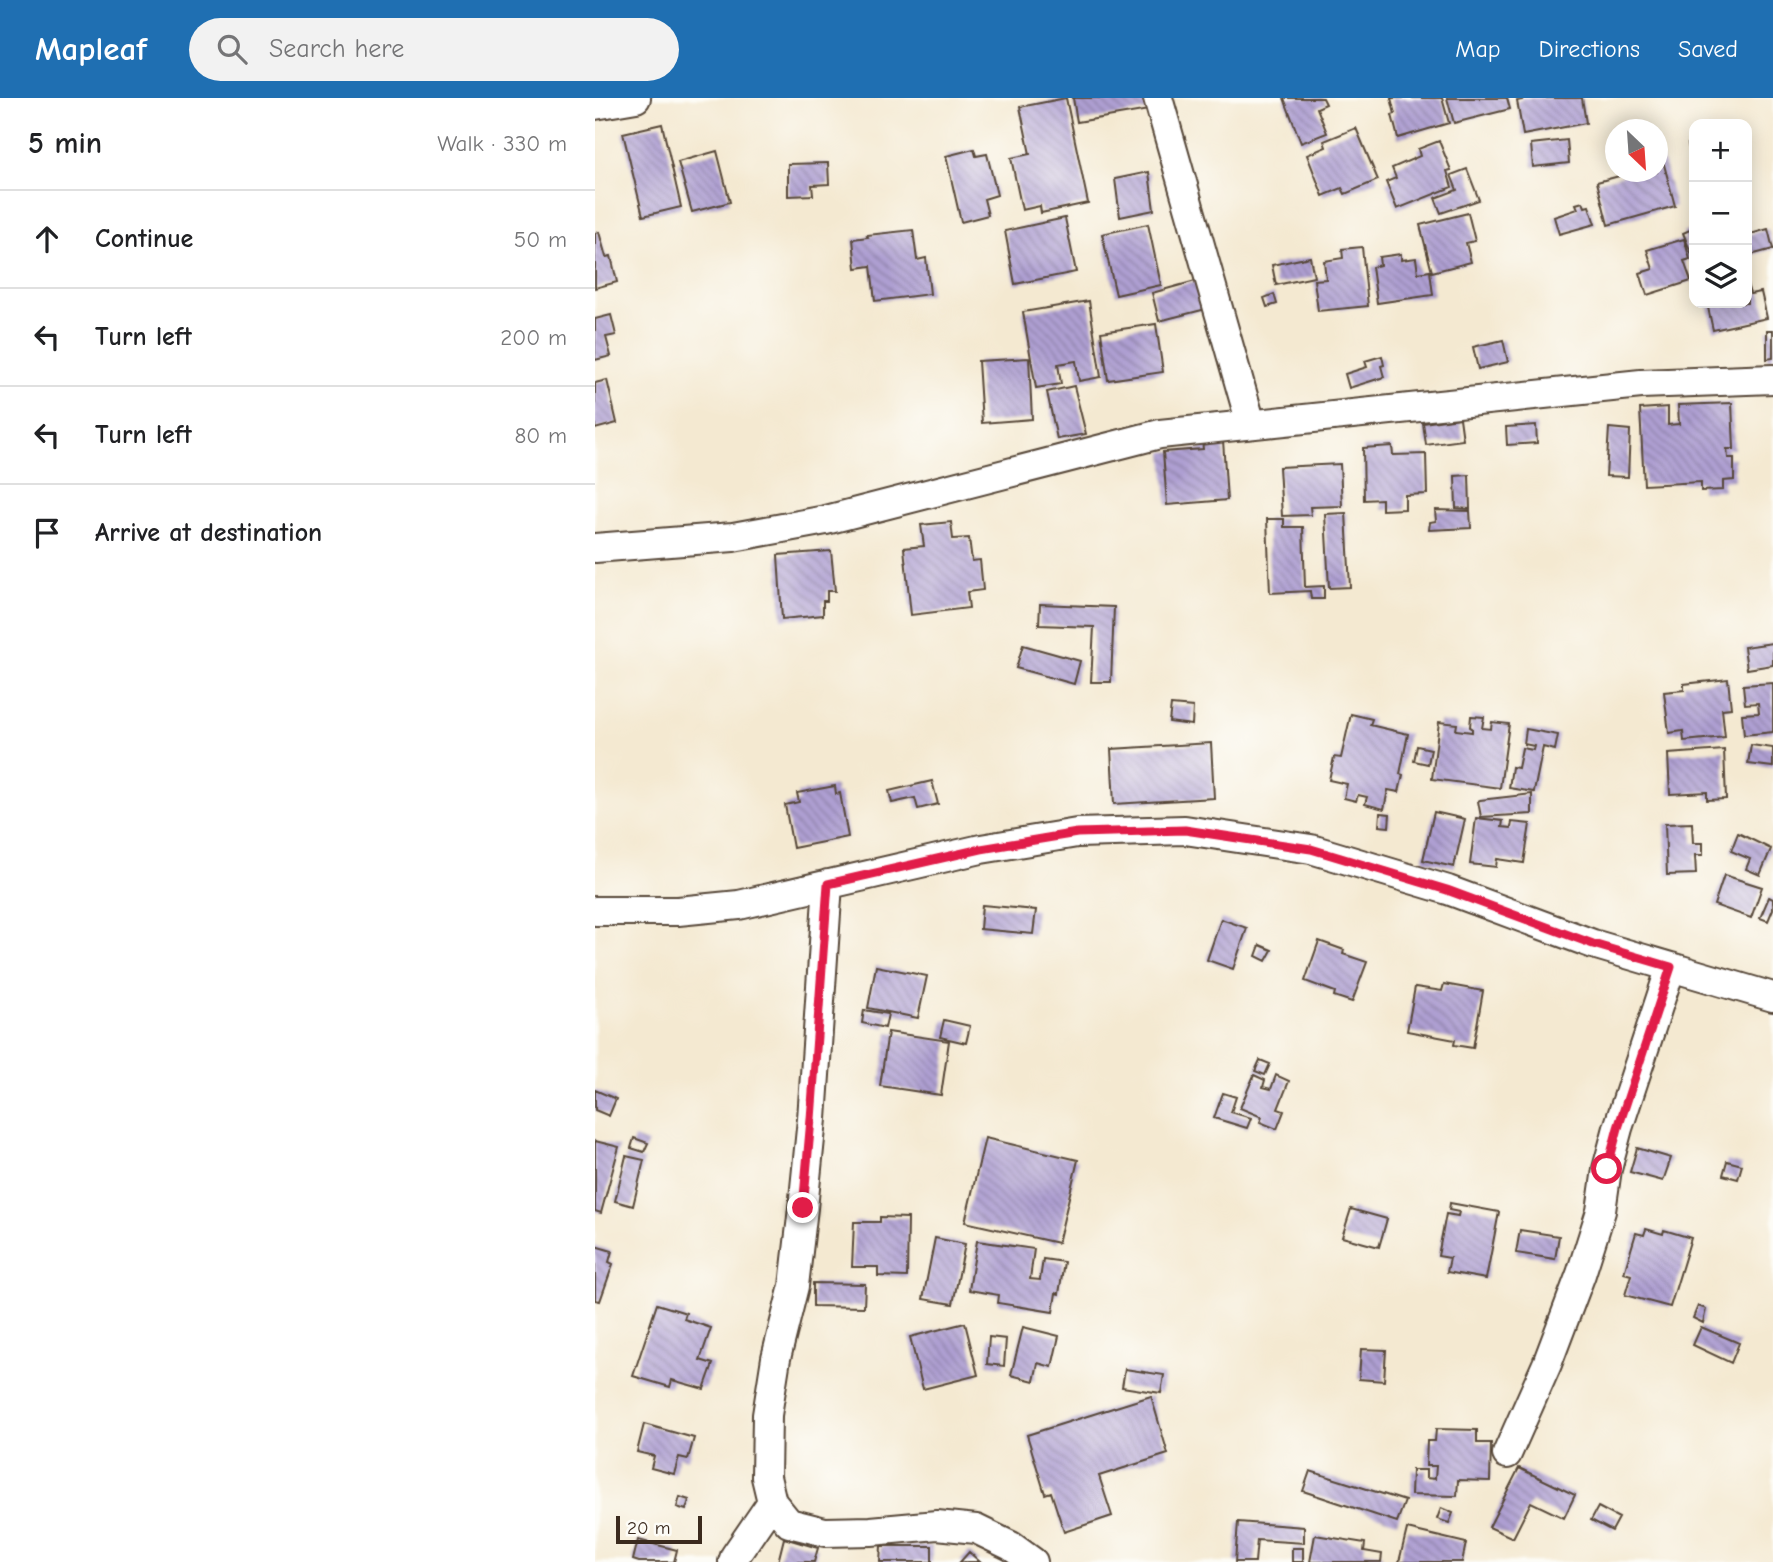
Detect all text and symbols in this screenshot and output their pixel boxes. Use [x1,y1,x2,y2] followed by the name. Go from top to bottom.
[189,18,679,81] search box
[35,30,147,68] text: Mapleaf
[213,30,251,68] icon: search
[269,34,404,64] text: Search here
[1455,35,1501,63] text: Map
[1539,35,1640,63] text: Directions
[1678,35,1738,63] text: Saved
[1605,119,1668,182] north arrow
[1689,119,1752,308] map controls
[1689,119,1752,182] button: +
[28,126,102,161] text: 5 min
[437,130,567,157] text: Walk · 330 m
[1689,182,1752,245] button: −
[28,220,66,258] icon: ahead
[95,224,193,254] text: Continue
[514,226,567,253] text: 50 m
[1689,245,1752,308] button: layers
[28,318,66,356] icon: left
[95,322,192,352] text: Turn left
[500,324,567,351] text: 200 m
[28,416,66,454] icon: left
[95,420,192,450] text: Turn left
[514,422,567,449] text: 80 m
[28,514,66,552] icon: arrive
[95,518,322,548] text: Arrive at destination
[1591,1153,1622,1184] route start
[787,1192,818,1223] route end
[616,1513,702,1545] scale bar
[627,1517,671,1539] text: 20 m

